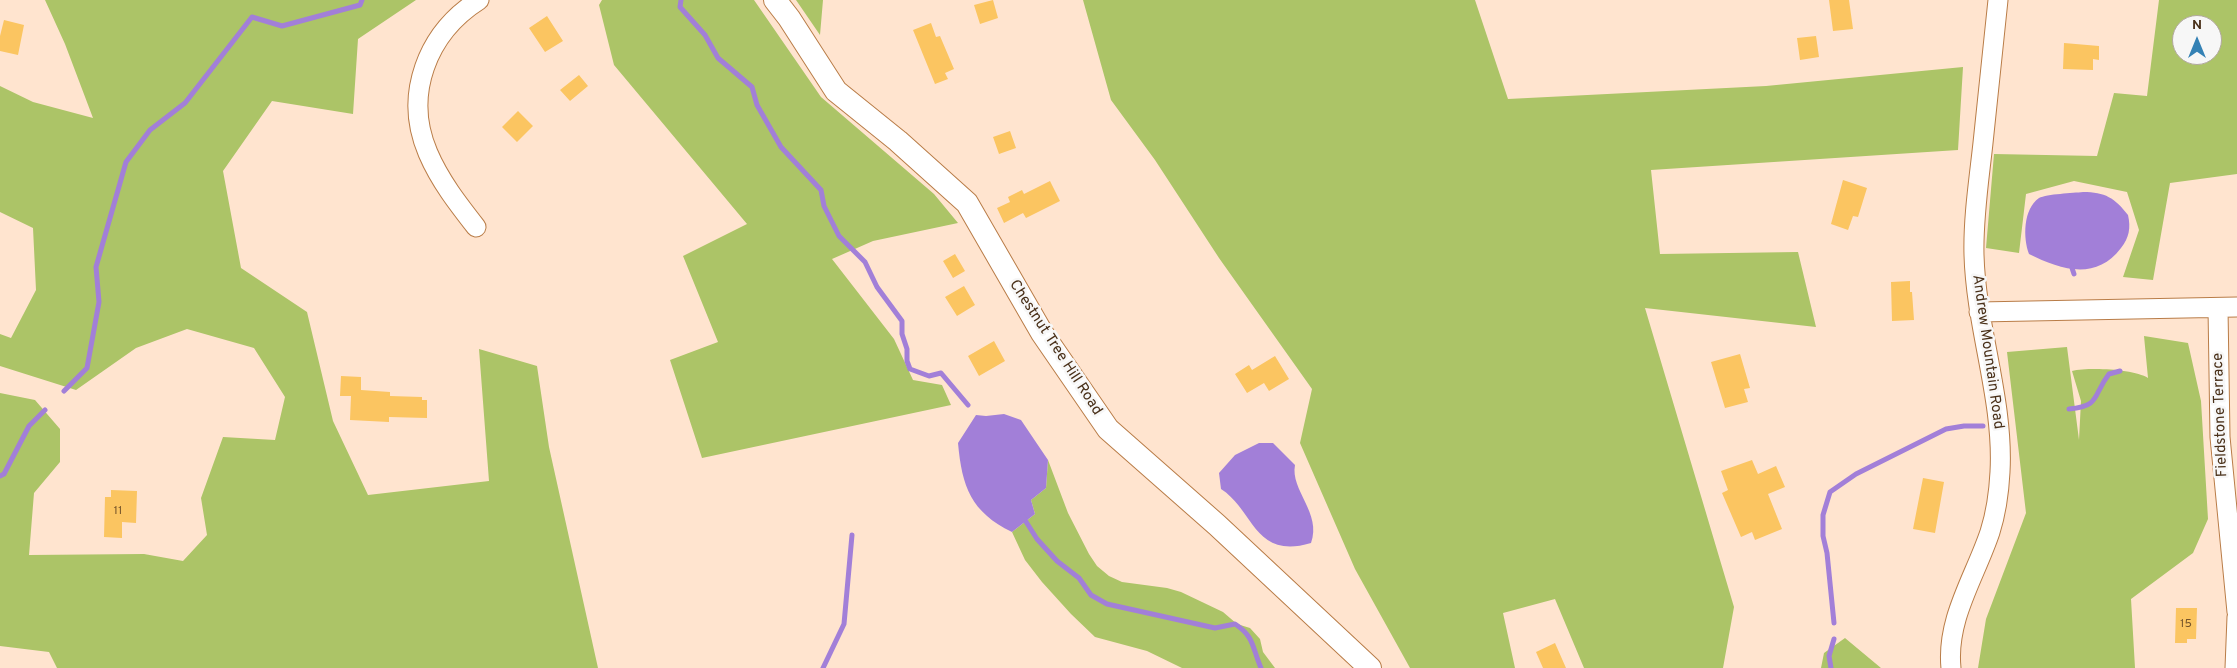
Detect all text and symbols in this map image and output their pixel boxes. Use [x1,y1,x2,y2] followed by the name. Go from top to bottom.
[2172,15,2222,65] north arrow
[2192,17,2202,34] text: N
[1967,273,2007,431] street label: Andrew Mountain Road
[1005,277,1105,419] street label: Chestnut Tree Hill Road
[2210,353,2232,477] street label: Fieldstone Terrace
[114,505,122,519] house number: 11
[2180,618,2192,632] house number: 15

